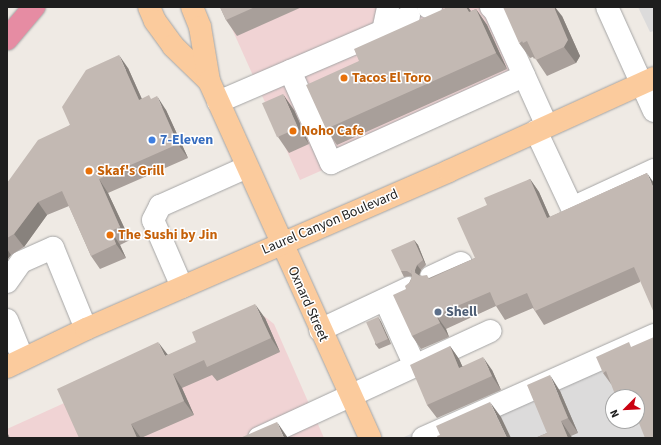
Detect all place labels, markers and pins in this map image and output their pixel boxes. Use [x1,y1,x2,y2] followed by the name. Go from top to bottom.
[352,70,431,86] place label: Tacos El Toro
[339,73,349,83] marker: Tacos El Toro
[301,123,364,139] place label: Noho Cafe
[288,126,298,136] marker: Noho Cafe
[160,132,213,148] place label: 7-Eleven
[147,135,157,145] marker: 7-Eleven
[97,163,164,179] place label: Skaf's Grill
[84,166,94,176] marker: Skaf's Grill
[118,227,217,243] place label: The Sushi by Jin
[105,230,115,240] marker: The Sushi by Jin
[446,304,477,320] place label: Shell
[433,307,443,317] marker: Shell

